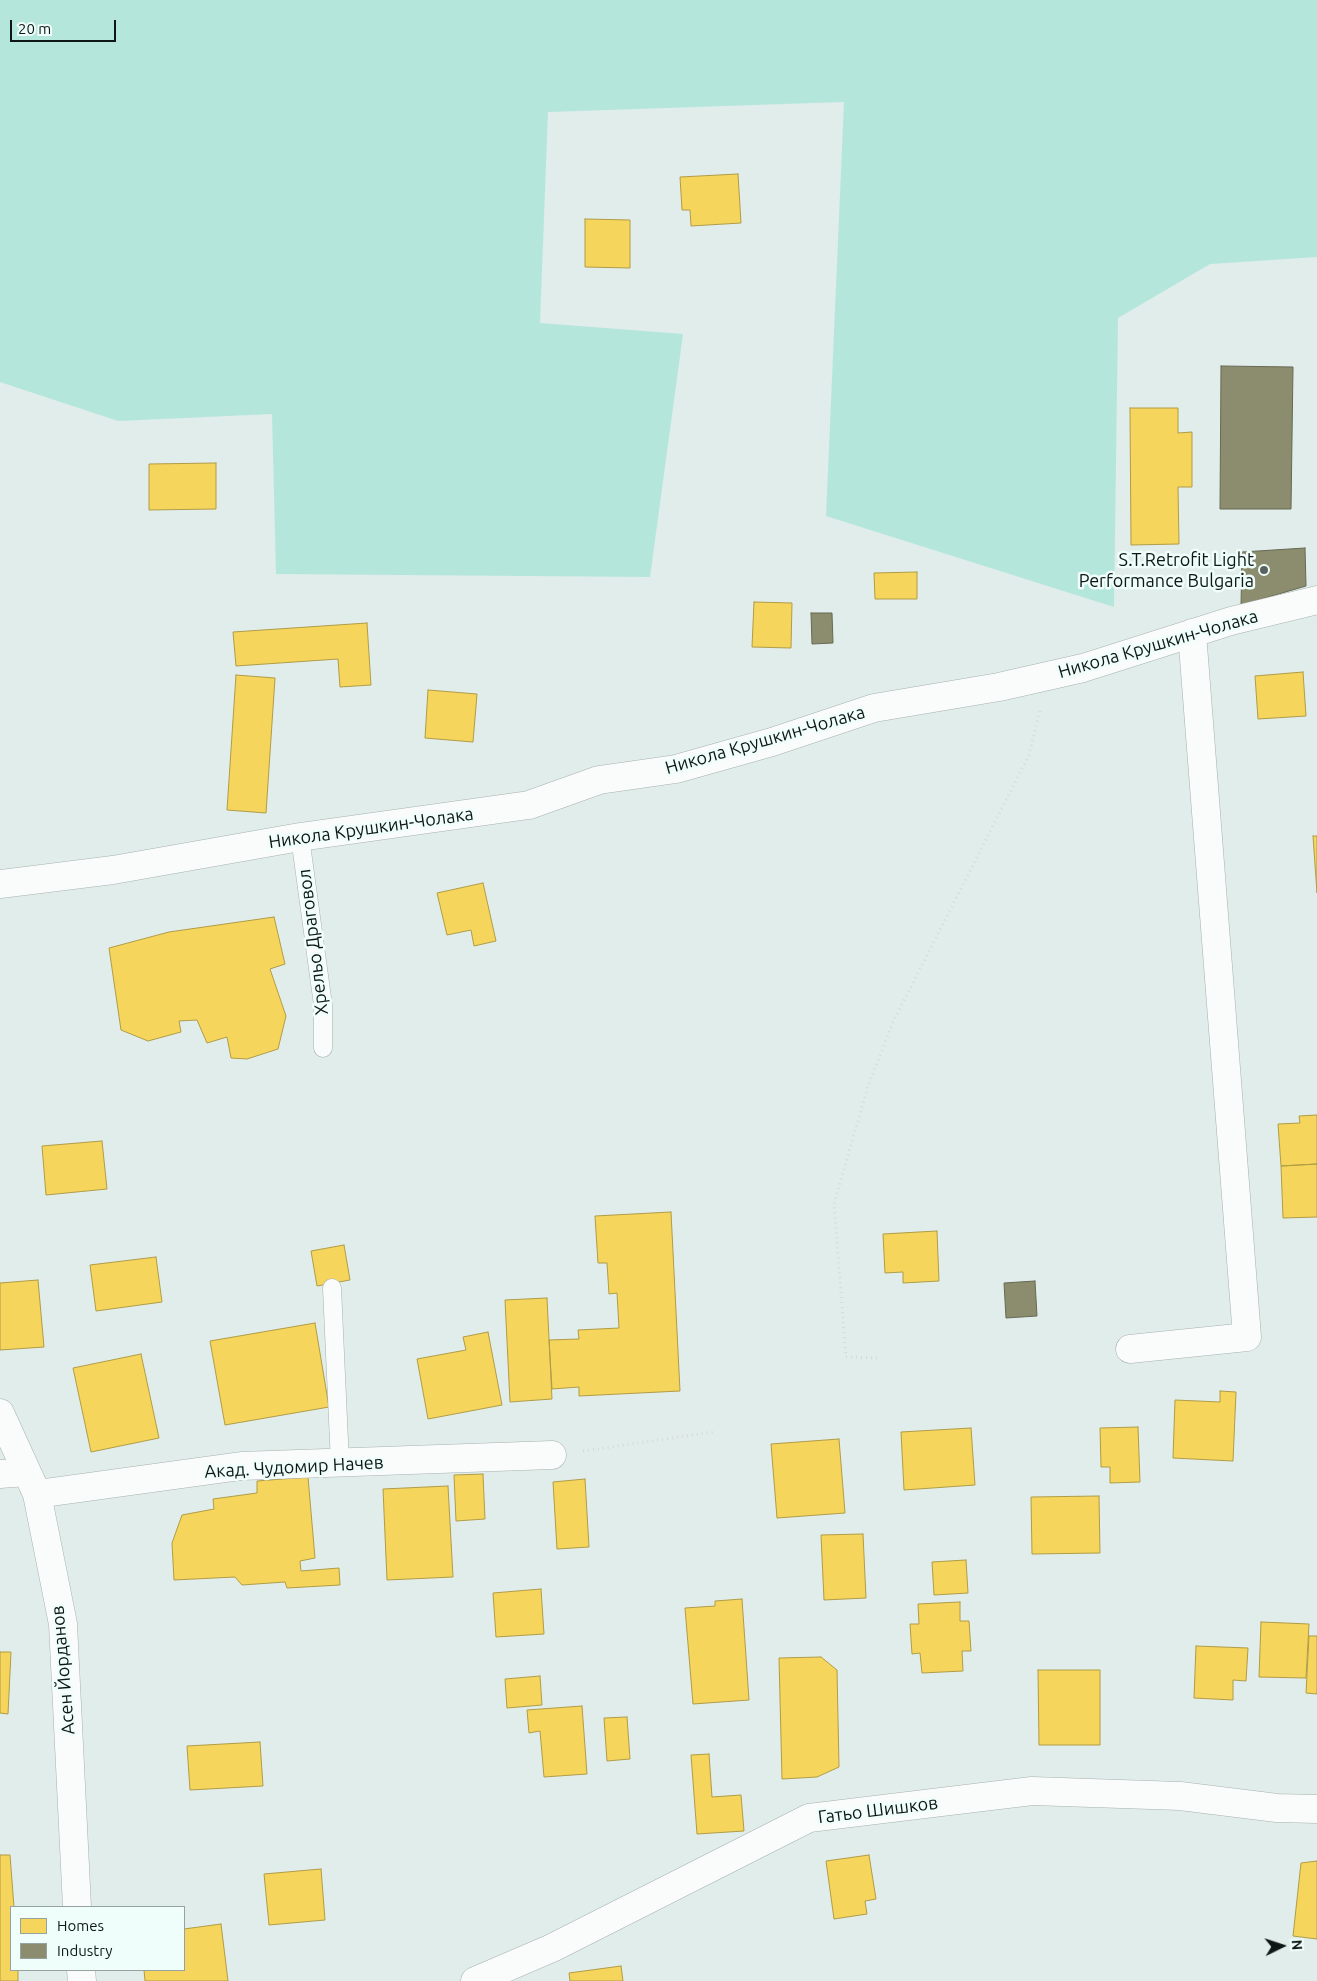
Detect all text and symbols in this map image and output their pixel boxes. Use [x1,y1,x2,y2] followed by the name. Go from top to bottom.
[12,10,119,42] scale bar
[18,20,51,37] text: 20 m
[1079,549,1254,592] place label: S.T.Retrofit Light Performance Bulgaria
[1258,564,1270,576] marker: S.T.Retrofit Light Performance Bulgaria
[1056,605,1260,683] street label: Никола Крушкин-Чолака
[663,701,867,779] street label: Никола Крушкин-Чолака
[267,803,475,853] street label: Никола Крушкин-Чолака
[293,868,333,1016] street label: Хрельо Драговол
[204,1452,384,1482] street label: Акад. Чудомир Начев
[47,1605,79,1735] street label: Асен Йорданов
[817,1792,939,1828] street label: Гатьо Шишков
[10,1906,185,1971] legend
[57,1917,104,1934] text: Homes
[1257,1921,1307,1971] north arrow
[1289,1939,1305,1951] text: N
[57,1942,112,1959] text: Industry

